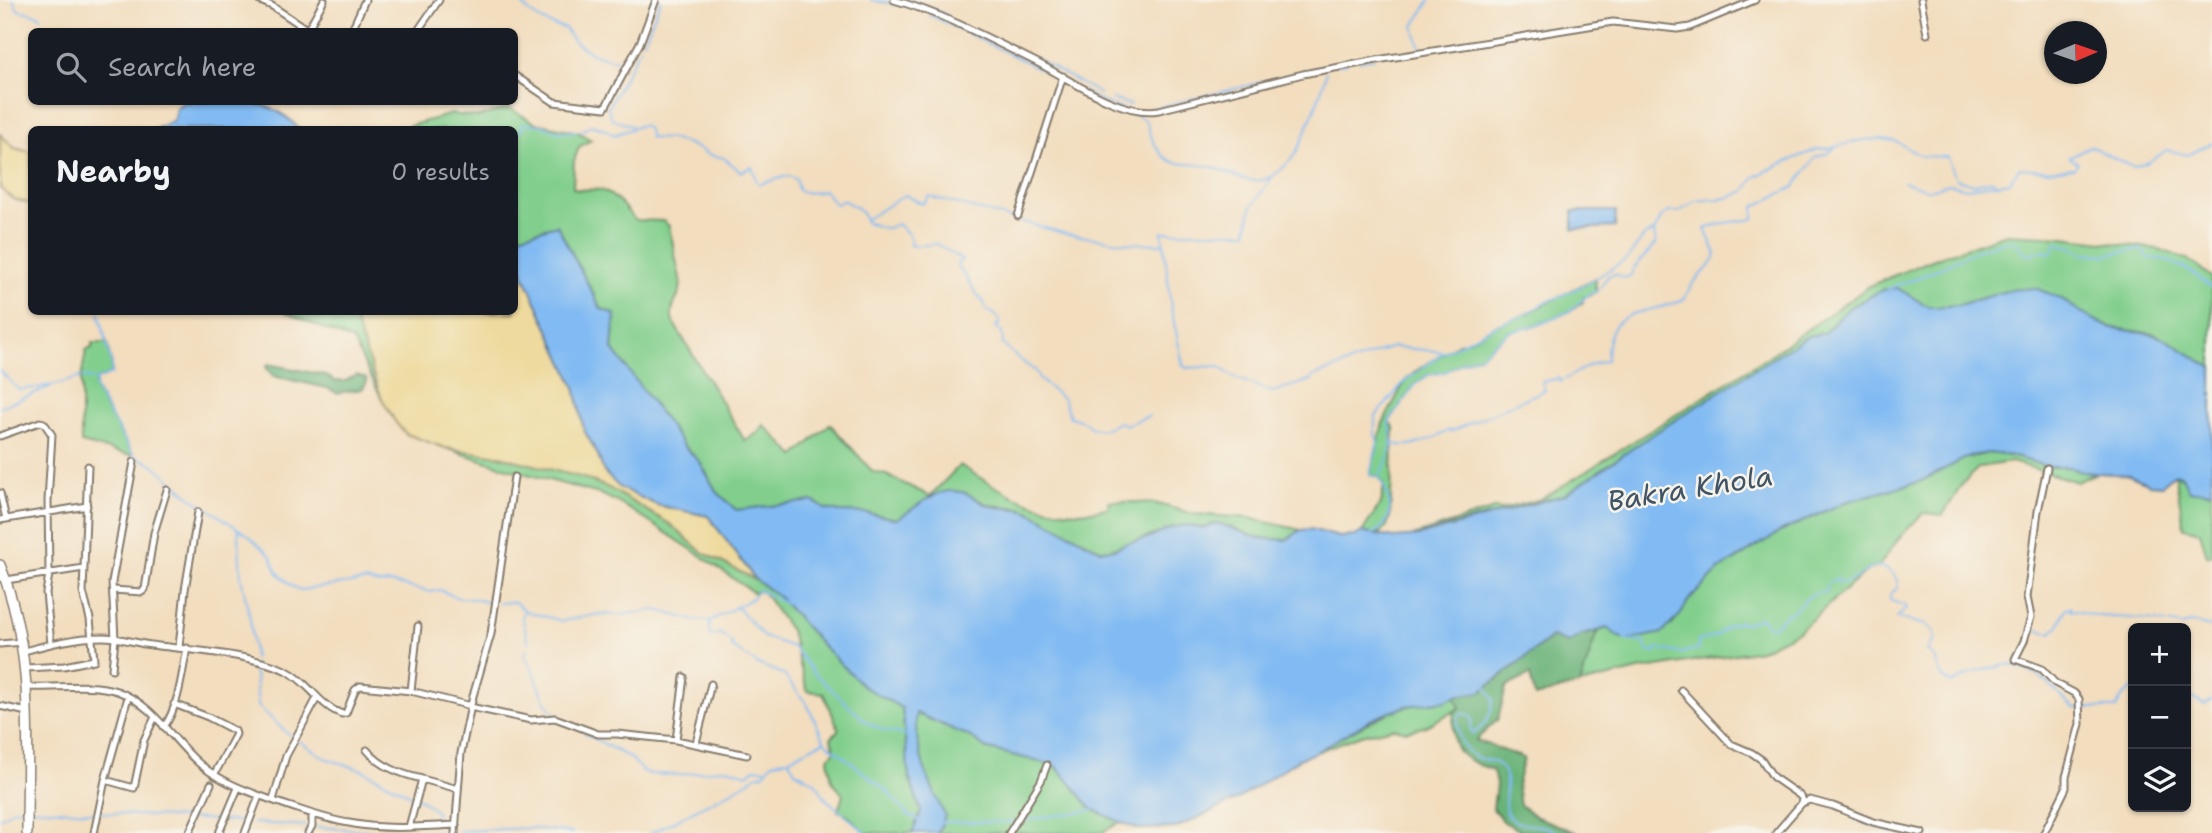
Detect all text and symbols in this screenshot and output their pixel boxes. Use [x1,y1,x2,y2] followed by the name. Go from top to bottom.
[2044,21,2107,84] north arrow
[28,28,518,105] search box
[52,48,90,86] icon: search
[108,49,257,84] text: Search here
[56,151,171,192] text: Nearby
[391,157,490,187] text: 0 results
[1605,456,1775,520] water label: Bakra Khola
[2128,623,2191,812] map controls
[2128,623,2191,686] button: +
[2128,686,2191,749] button: −
[2128,749,2191,812] button: layers

